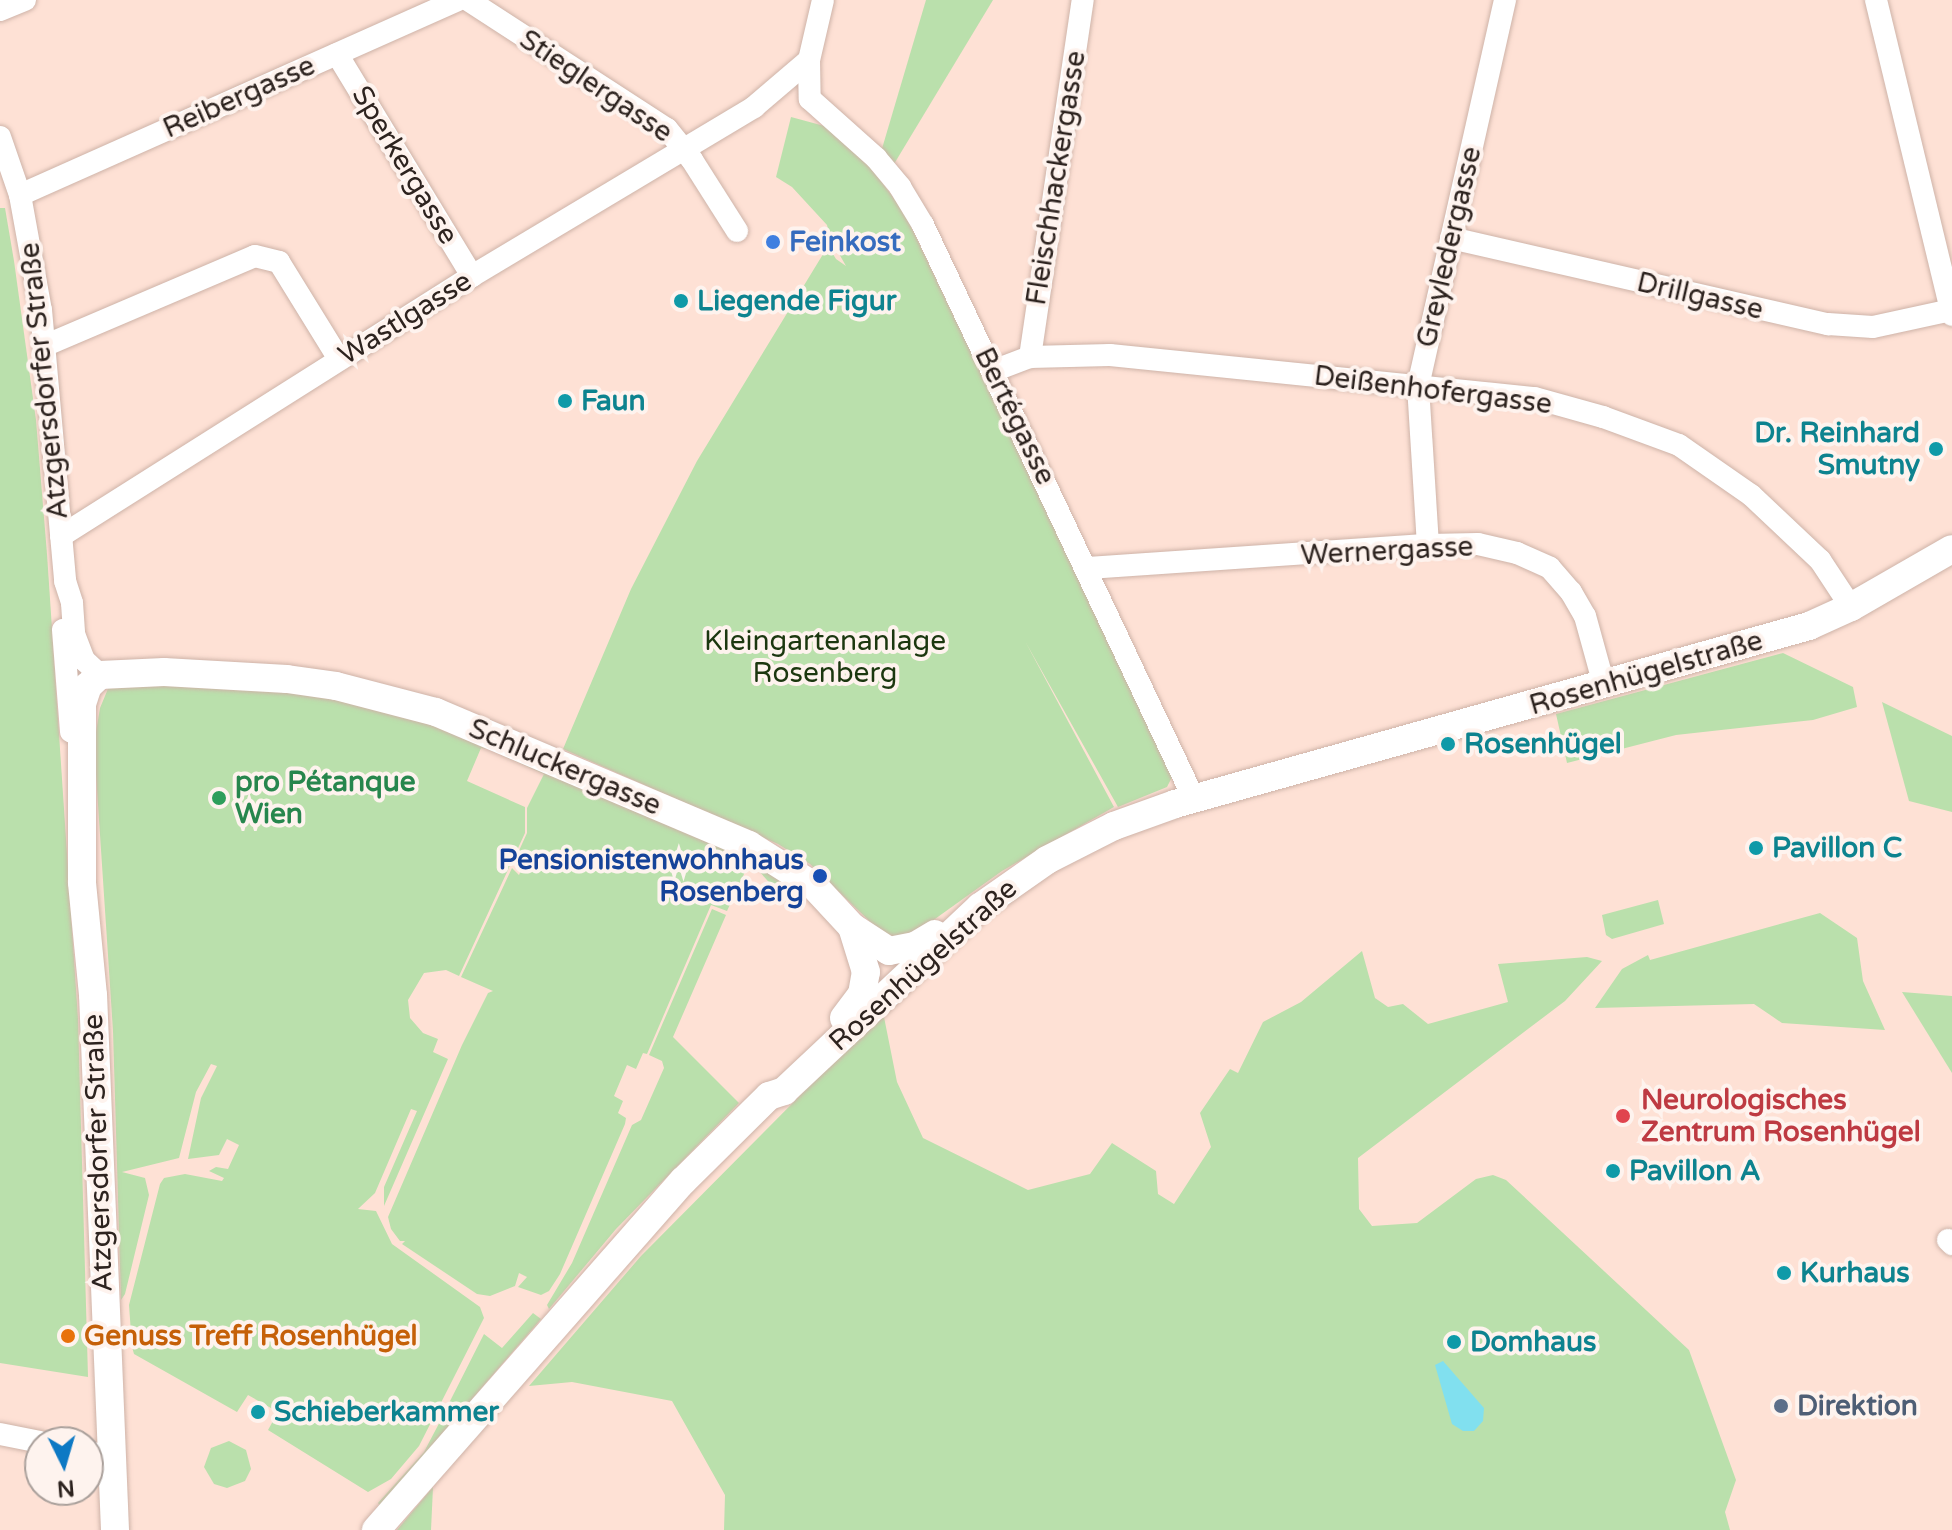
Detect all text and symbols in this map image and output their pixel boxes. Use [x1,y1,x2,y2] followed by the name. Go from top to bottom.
[513,23,679,149] street label: Stieglergasse
[1019,48,1093,308] street label: Fleischhackergasse
[158,49,320,145] street label: Reibergasse
[345,80,465,250] street label: Sperkergasse
[1410,143,1488,351] street label: Greyledergasse
[789,225,901,259] place label: Feinkost
[764,233,782,251] marker: Feinkost
[13,241,75,521] street label: Atzgersdorfer Straße
[332,264,478,372] street label: Wastlgasse
[1634,265,1766,327] street label: Drillgasse
[697,284,896,318] place label: Liegende Figur
[672,292,690,310] marker: Liegende Figur
[967,342,1063,490] street label: Bertégasse
[1312,359,1554,421] street label: Deißenhofergasse
[581,384,646,418] place label: Faun
[556,392,574,410] marker: Faun
[1754,416,1920,482] place label: Dr. Reinhard Smutny
[1927,440,1945,458] marker: Dr. Reinhard Smutny
[1300,530,1474,572] street label: Wernergasse
[704,624,946,690] park label: Kleingartenanlage Rosenberg
[1525,624,1767,722] street label: Rosenhügelstraße
[464,711,666,823] street label: Schluckergasse
[1464,727,1622,761] place label: Rosenhügel
[1439,735,1457,753] marker: Rosenhügel
[235,765,416,831] place label: pro Pétanque Wien
[210,789,228,807] marker: pro Pétanque Wien
[1772,831,1902,865] place label: Pavillon C
[1747,839,1765,857] marker: Pavillon C
[498,843,804,909] place label: Pensionistenwohnhaus Rosenberg
[811,867,829,885] marker: Pensionistenwohnhaus Rosenberg
[822,872,1024,1058] street label: Rosenhügelstraße
[76,1013,120,1293] street label: Atzgersdorfer Straße
[1641,1083,1921,1149] place label: Neurologisches Zentrum Rosenhügel
[1612,1105,1634,1127] marker: Neurologisches Zentrum Rosenhügel
[1629,1154,1761,1188] place label: Pavillon A
[1604,1162,1622,1180] marker: Pavillon A
[1800,1256,1910,1290] place label: Kurhaus
[1775,1264,1793,1282] marker: Kurhaus
[84,1319,417,1353] place label: Genuss Treff Rosenhügel
[1470,1325,1596,1359] place label: Domhaus
[59,1327,77,1345] marker: Genuss Treff Rosenhügel
[1445,1333,1463,1351] marker: Domhaus
[1797,1389,1918,1423] place label: Direktion
[274,1395,499,1429] place label: Schieberkammer
[1772,1397,1790,1415] marker: Direktion
[249,1403,267,1421] marker: Schieberkammer
[24,1426,104,1506] north arrow
[56,1474,76,1502] text: N

